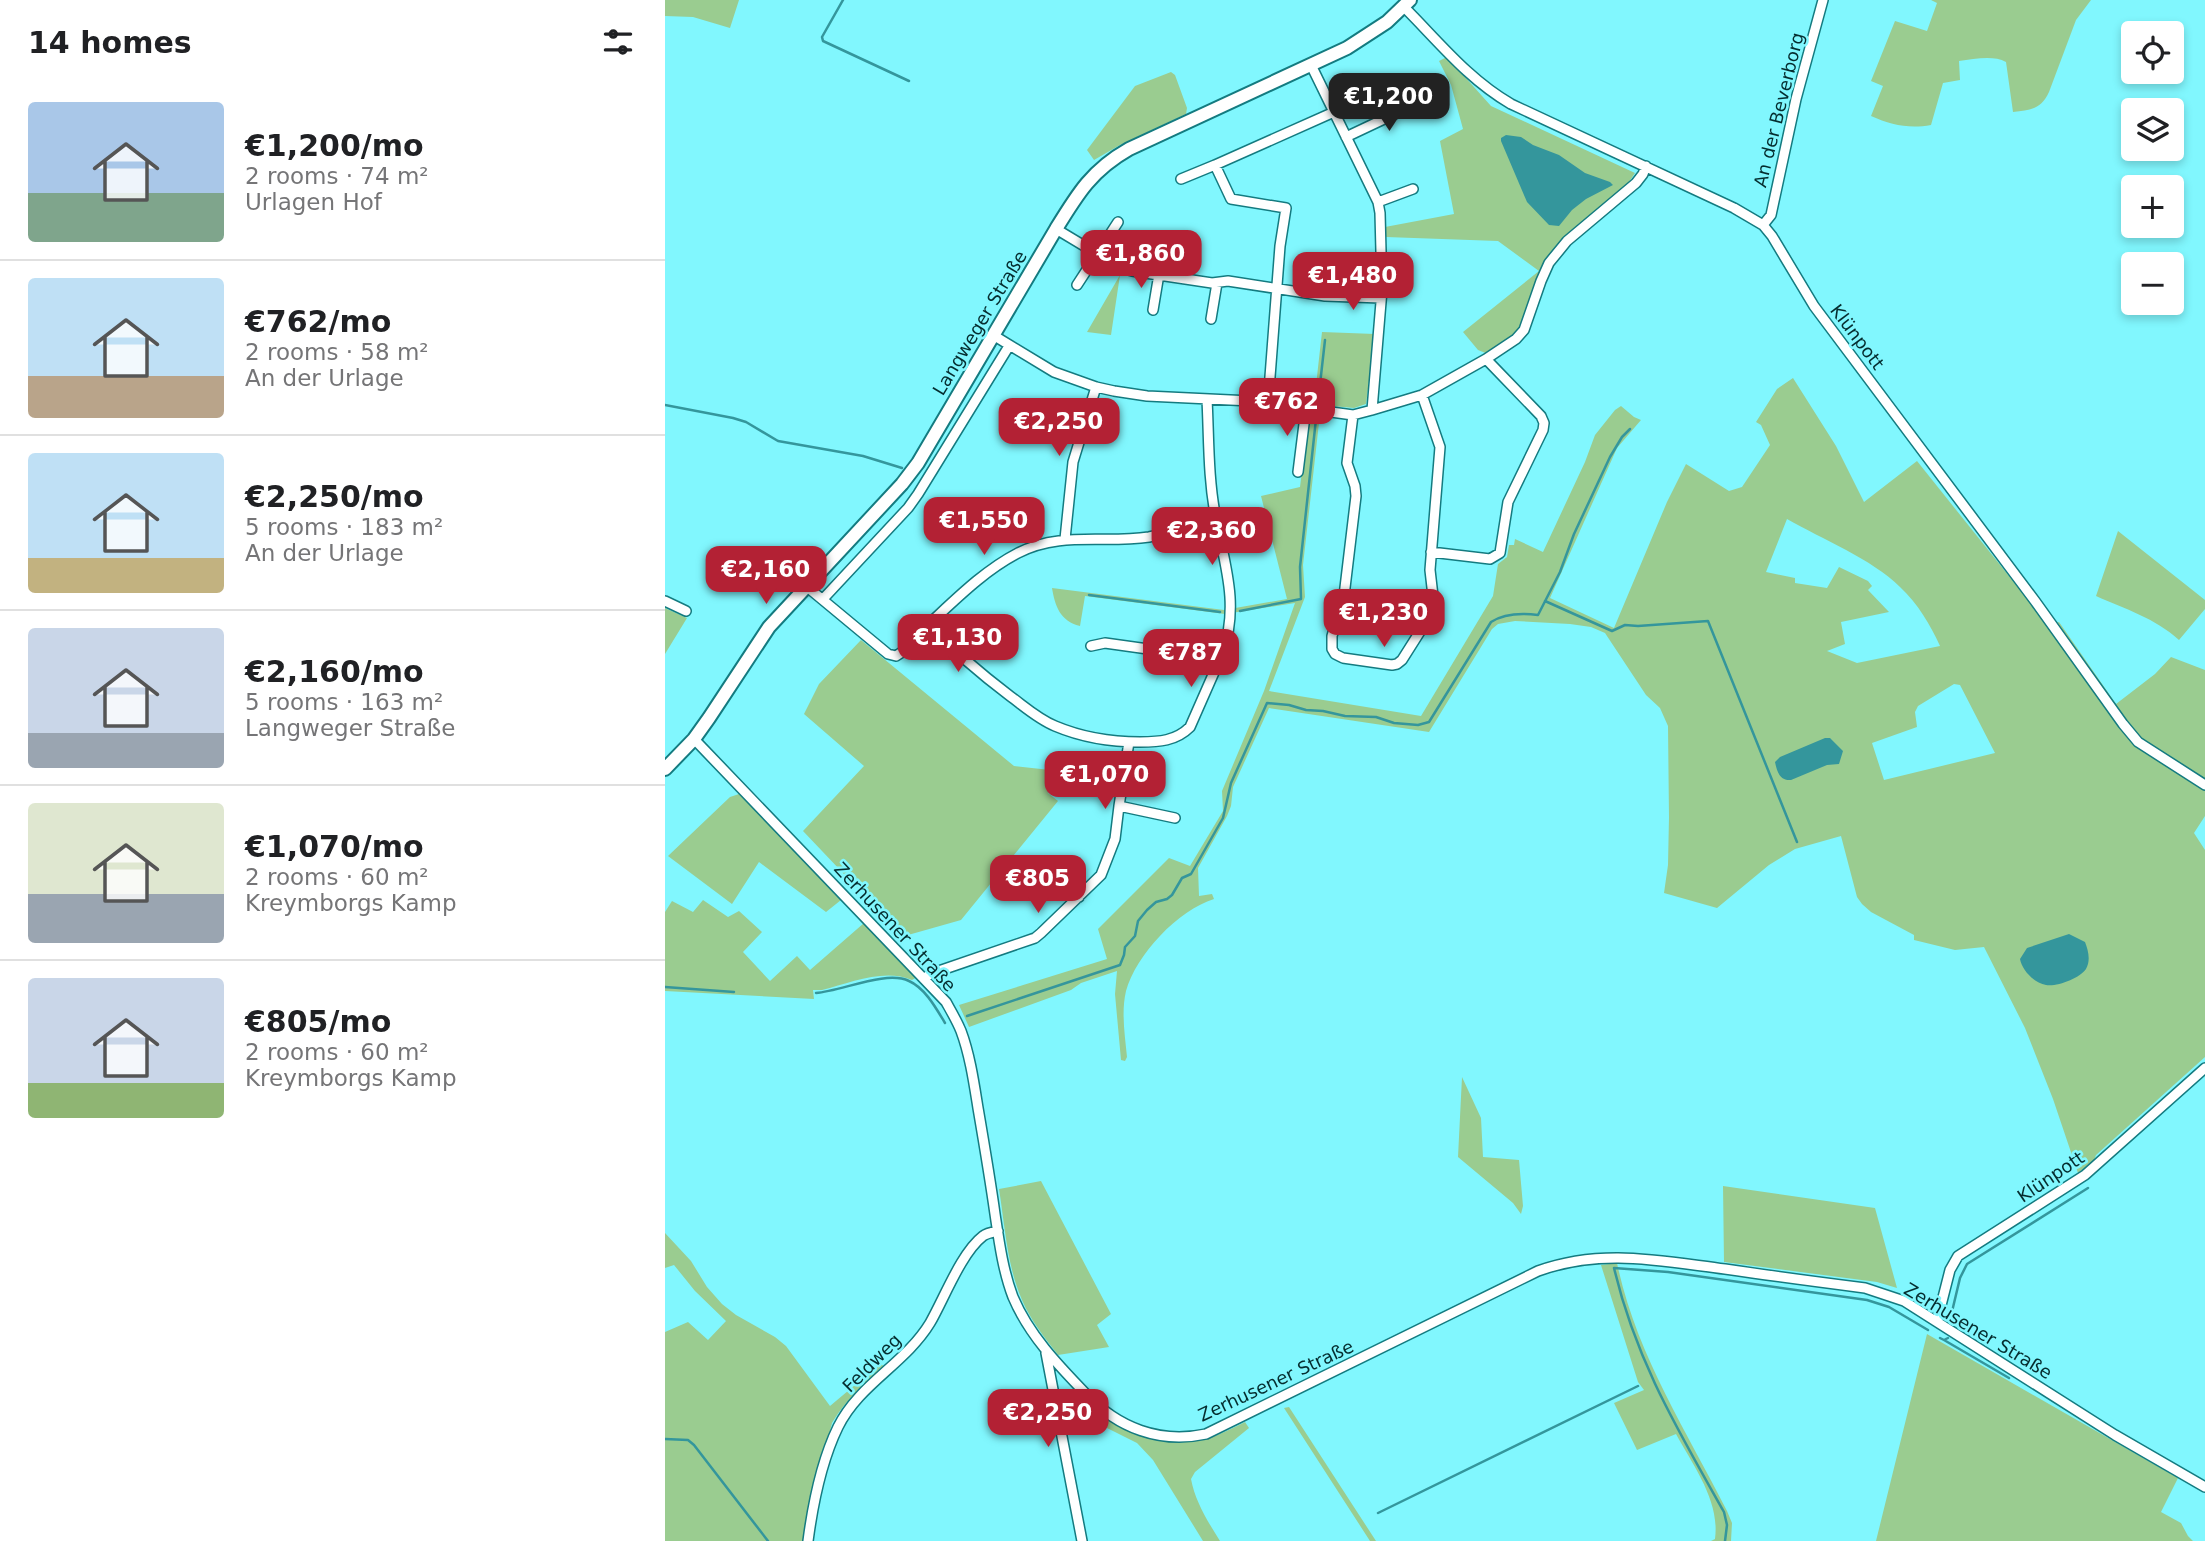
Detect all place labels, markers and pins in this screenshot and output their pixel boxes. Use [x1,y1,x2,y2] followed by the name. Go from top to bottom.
[1332,74,1446,133] pin: €1,200
[1084,230,1198,290] pin: €1,860
[1296,252,1410,312] pin: €1,480
[1246,378,1328,438] pin: €762
[1002,398,1116,458] pin: €2,250
[927,498,1041,557] pin: €1,550
[1155,508,1269,567] pin: €2,360
[709,546,823,606] pin: €2,160
[1327,590,1441,649] pin: €1,230
[901,614,1015,674] pin: €1,130
[1150,630,1232,689] pin: €787
[1048,752,1162,811] pin: €1,070
[997,856,1079,915] pin: €805
[991,1390,1105,1449] pin: €2,250

